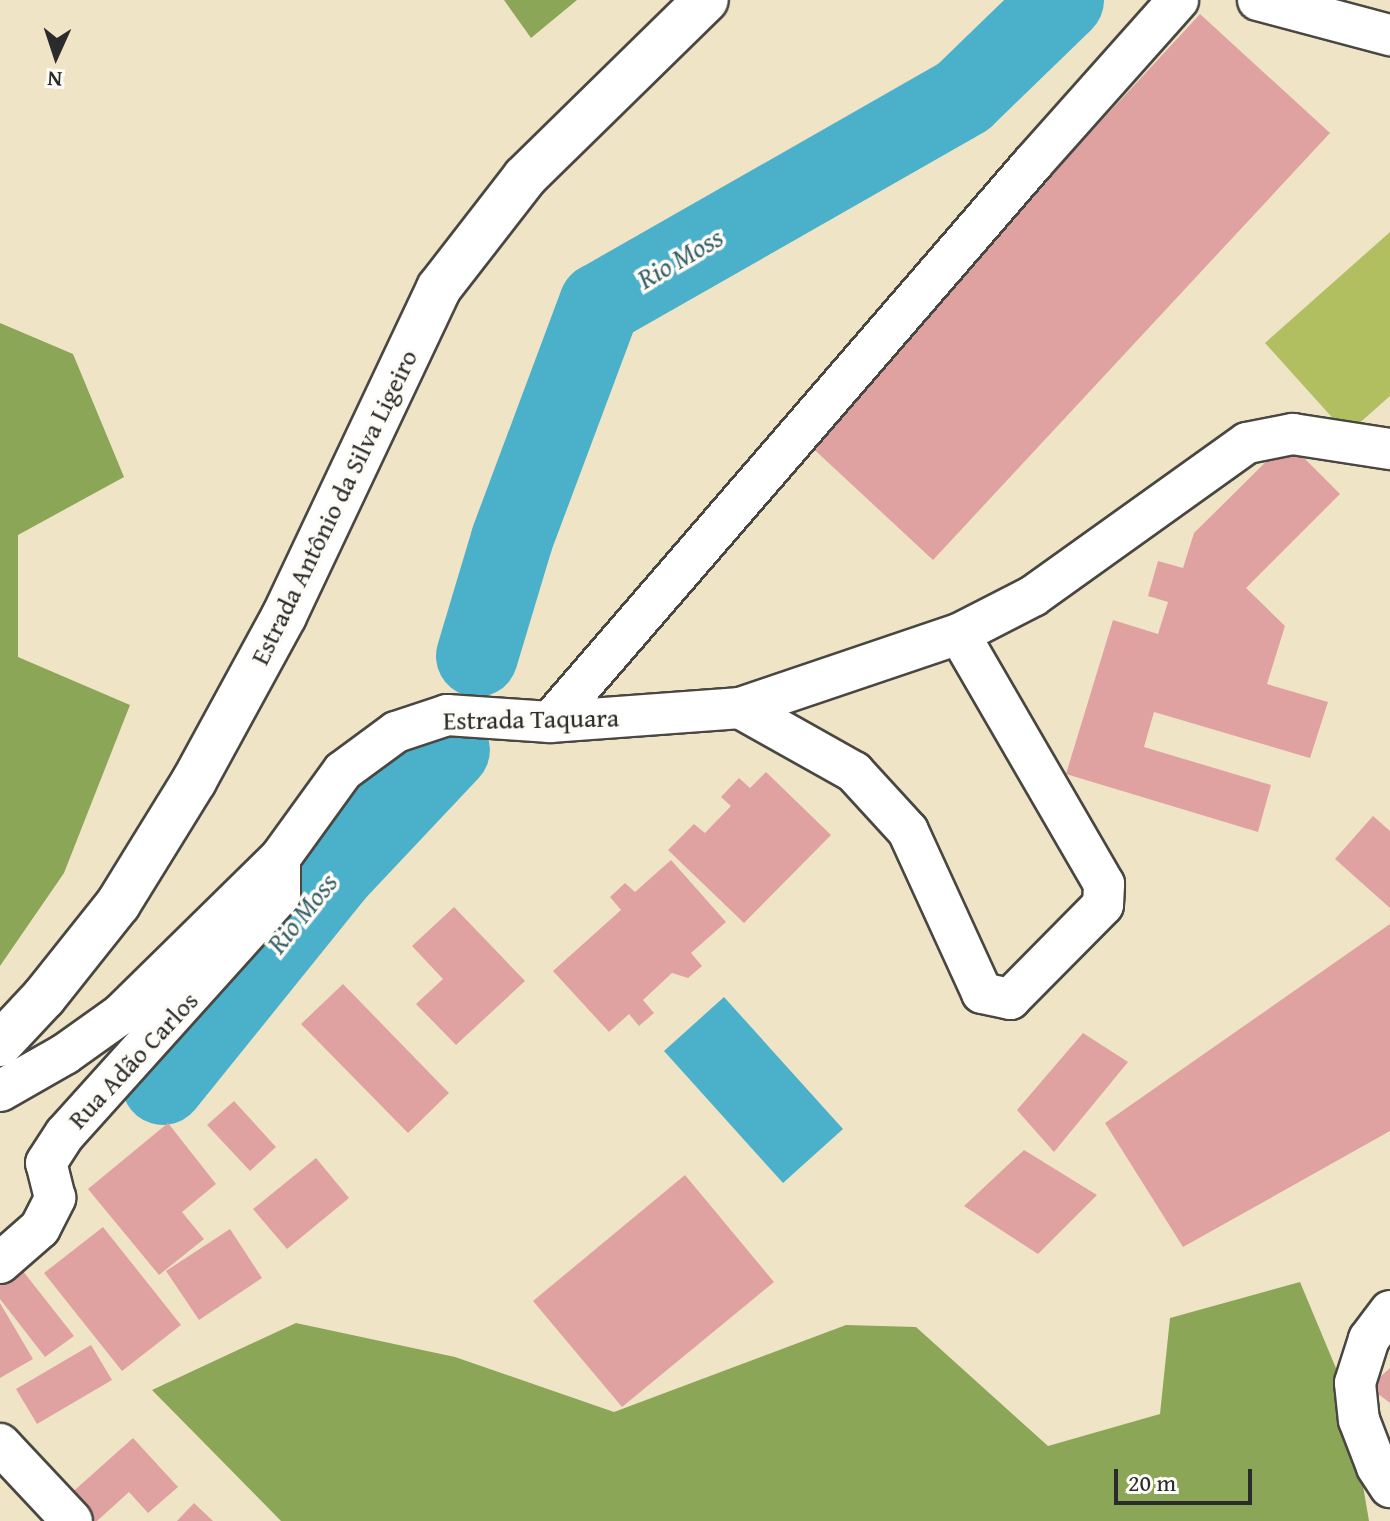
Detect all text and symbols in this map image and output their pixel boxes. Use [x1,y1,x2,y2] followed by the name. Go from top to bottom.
[16,16,96,96] north arrow
[47,64,63,96] text: N
[631,220,729,296] water label: Rio Moss
[244,344,424,670] street label: Estrada Antônio da Silva Ligeiro
[443,702,619,736] street label: Estrada Taquara
[260,866,344,960] water label: Rio Moss
[62,985,204,1135] street label: Rua Adão Carlos
[1118,1453,1256,1503] scale bar
[1128,1465,1176,1500] text: 20 m

